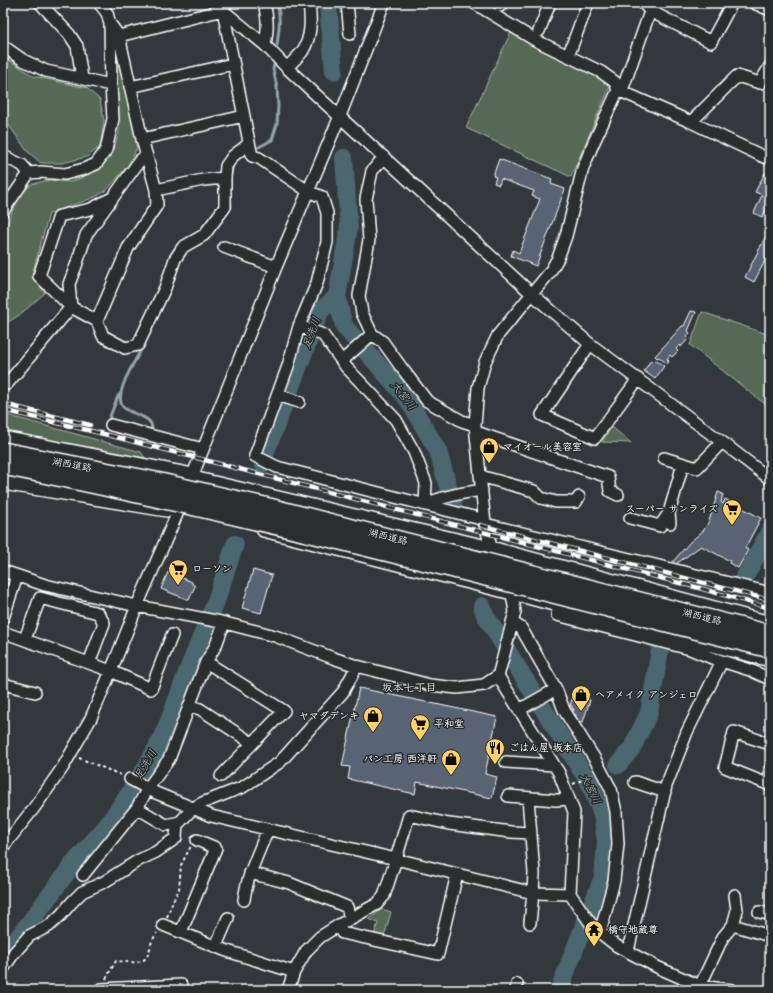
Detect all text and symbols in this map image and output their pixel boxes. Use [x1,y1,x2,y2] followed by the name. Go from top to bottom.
[298,314,326,352] water label: 足洗川
[386,377,420,415] water label: 大宮川
[478,436,500,464] shop icon: マイオール美容室
[503,439,582,455] place label: マイオール美容室
[51,453,93,477] street label: 湖西道路
[721,498,743,526] supermarket icon: スーパー サンライズ
[625,501,718,517] place label: スーパー サンライズ
[367,524,409,550] street label: 湖西道路
[167,558,189,586] supermarket icon: ローソン
[192,561,232,577] place label: ローソン
[681,604,723,630] street label: 湖西道路
[382,679,437,697] district label: 坂本七丁目
[570,684,592,712] shop icon: ヘアメイク アンジェロ
[595,687,697,703] place label: ヘアメイク アンジェロ
[362,705,384,733] shop icon: ヤマダデンキ
[299,708,359,724] place label: ヤマダデンキ
[409,713,431,741] supermarket icon: 平和堂
[434,716,464,732] place label: 平和堂
[484,737,506,765] restaurant icon: ごはん屋 坂本店
[509,740,583,756] place label: ごはん屋 坂本店
[130,746,162,784] water label: 足洗川
[440,748,462,776] shop icon: パン工房 西洋軒
[363,751,437,767] place label: パン工房 西洋軒
[575,770,605,808] water label: 大宮川
[583,919,605,947] temple icon: 橋守地蔵尊
[608,922,658,938] place label: 橋守地蔵尊

